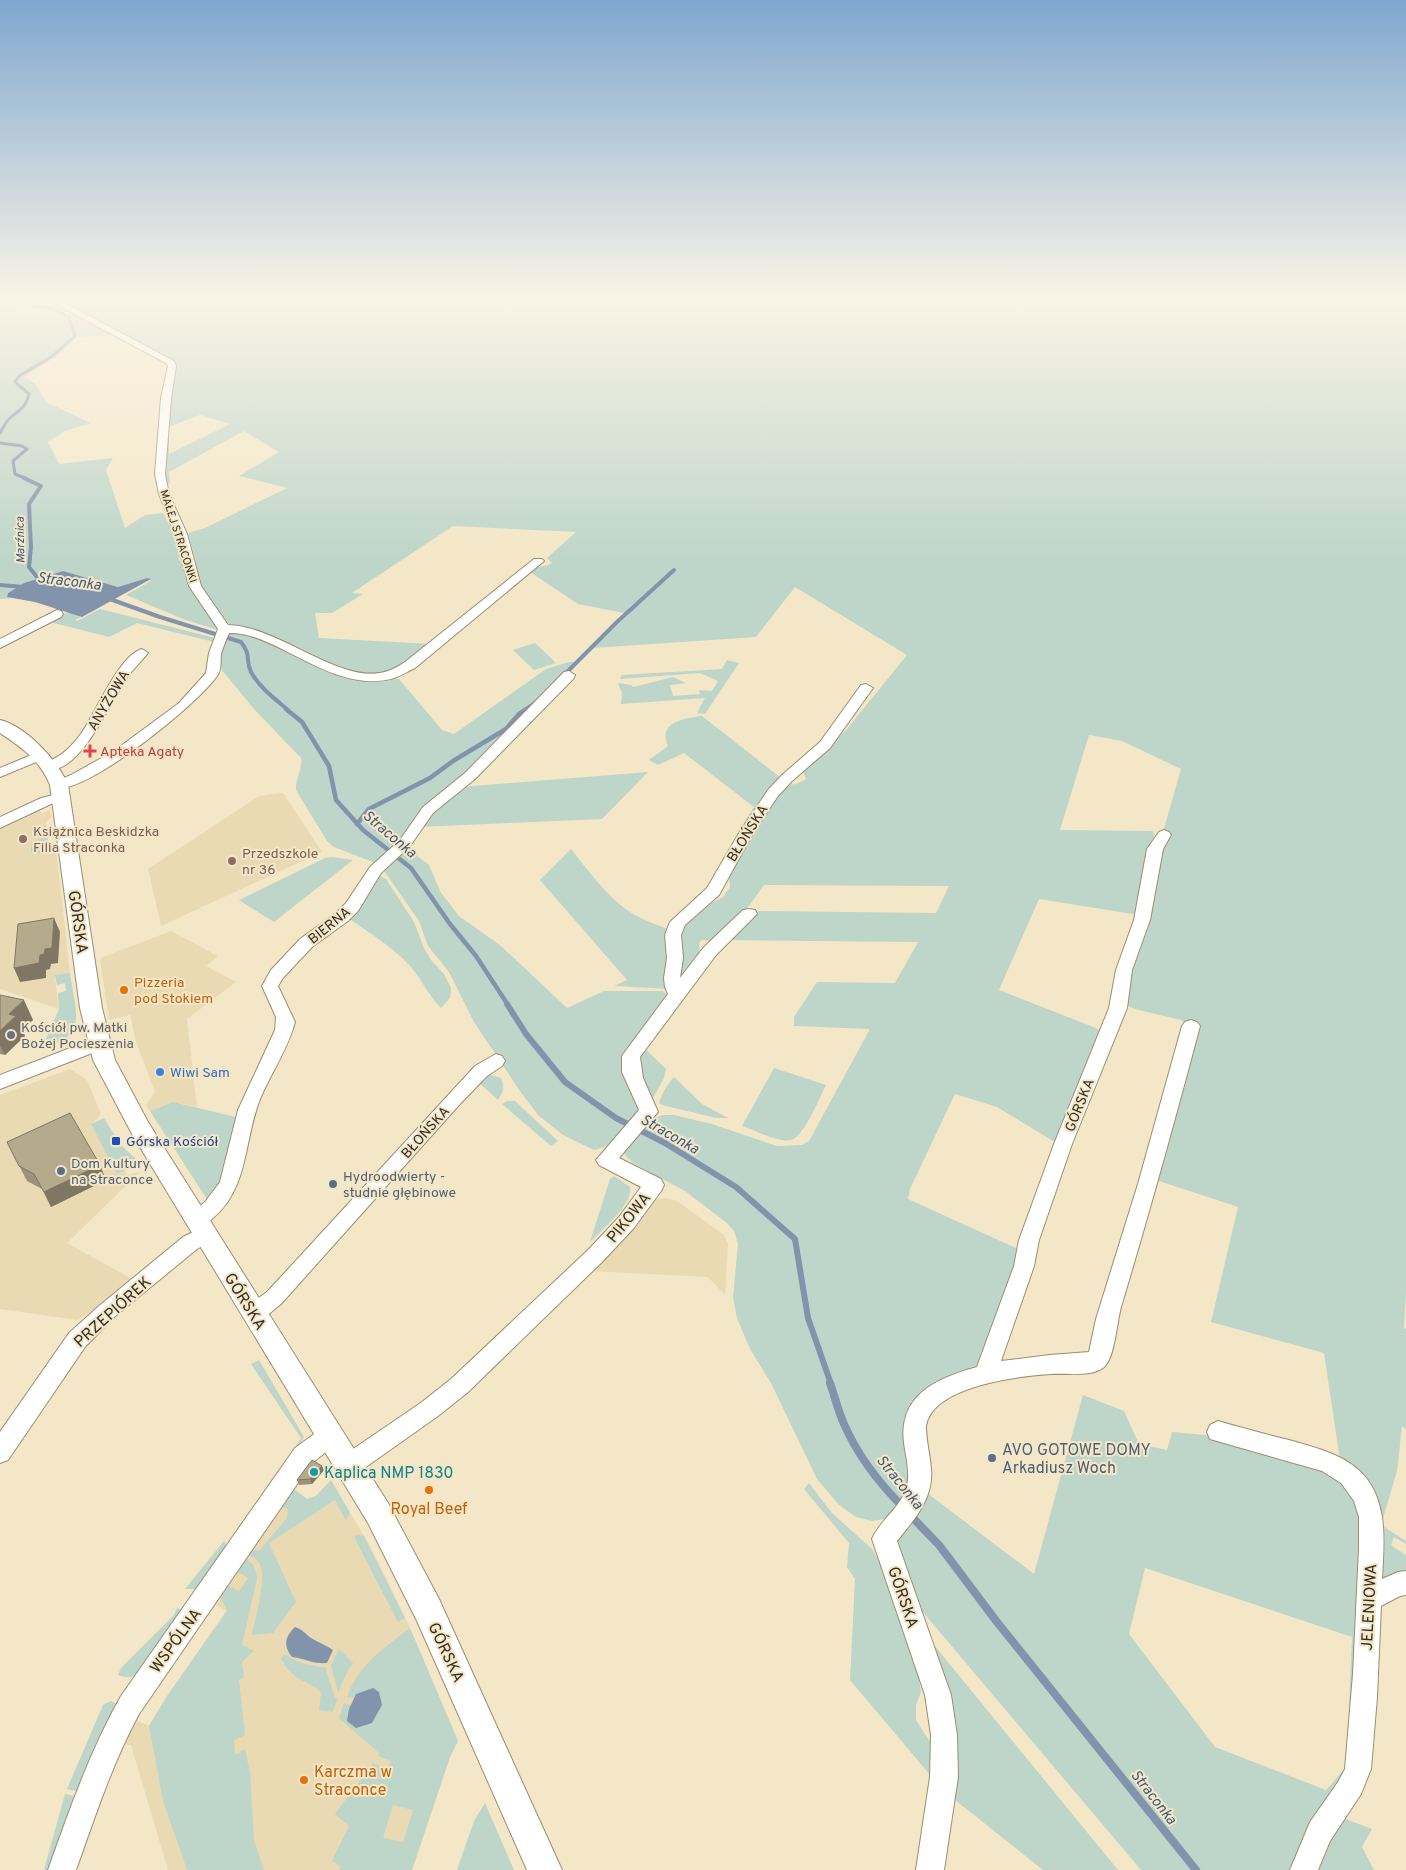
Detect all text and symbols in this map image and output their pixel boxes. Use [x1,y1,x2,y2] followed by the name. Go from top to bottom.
[156,488,200,585] street label: MAŁEJ STRACONKI
[13,516,29,563] water label: Marźnica
[36,569,102,596] water label: Straconka
[84,667,134,734] street label: ANYŻOWA
[100,744,184,761] place label: Apteka Agaty
[84,745,96,757] marker: Apteka Agaty
[723,802,772,866] street label: BŁOŃSKA
[358,807,420,863] water label: Straconka
[33,824,159,857] place label: Książnica Beskidzka Filia Straconka
[17,833,29,845] marker: Książnica Beskidzka Filia Straconka
[242,846,318,879] place label: Przedszkole nr 36
[226,855,238,867] marker: Przedszkole nr 36
[63,889,93,955] street label: GÓRSKA
[305,904,355,948] street label: BIERNA
[134,975,213,1008] place label: Pizzeria pod Stokiem
[118,984,130,996] marker: Pizzeria pod Stokiem
[21,1020,134,1053] place label: Kościół pw. Matki Bożej Pocieszenia
[5,1029,17,1041] marker: Kościół pw. Matki Bożej Pocieszenia
[170,1065,230,1082] place label: Wiwi Sam
[154,1066,166,1078] marker: Wiwi Sam
[1061,1076,1099,1135] street label: GÓRSKA
[398,1103,454,1163] street label: BŁOŃSKA
[637,1111,702,1160] water label: Straconka
[126,1134,219,1151] place label: Górska Kościół
[110,1135,122,1147] marker: Górska Kościół
[71,1156,153,1189] place label: Dom Kultury na Straconce
[55,1165,67,1177] marker: Dom Kultury na Straconce
[343,1169,456,1202] place label: Hydroodwierty - studnie głębinowe
[327,1178,339,1190] marker: Hydroodwierty - studnie głębinowe
[603,1189,656,1248] street label: PIKOWA
[219,1269,271,1335] street label: GÓRSKA
[69,1271,156,1352] street label: PRZEPIÓREK
[1002,1441,1151,1479] place label: AVO GOTOWE DOMY Arkadiusz Woch
[871,1452,927,1514] water label: Straconka
[986,1452,998,1464] marker: AVO GOTOWE DOMY Arkadiusz Woch
[324,1464,454,1484] place label: Kaplica NMP 1830
[308,1466,320,1478] marker: Kaplica NMP 1830
[423,1484,435,1496] marker: Royal Beef
[391,1500,468,1520] place label: Royal Beef
[1358,1563,1382,1651] street label: JELENIOWA
[882,1564,924,1631] street label: GÓRSKA
[145,1604,207,1677] street label: WSPÓLNA
[423,1619,470,1686] street label: GÓRSKA
[314,1763,392,1801] place label: Karczma w Straconce
[1125,1767,1180,1829] water label: Straconka
[298,1774,310,1786] marker: Karczma w Straconce

